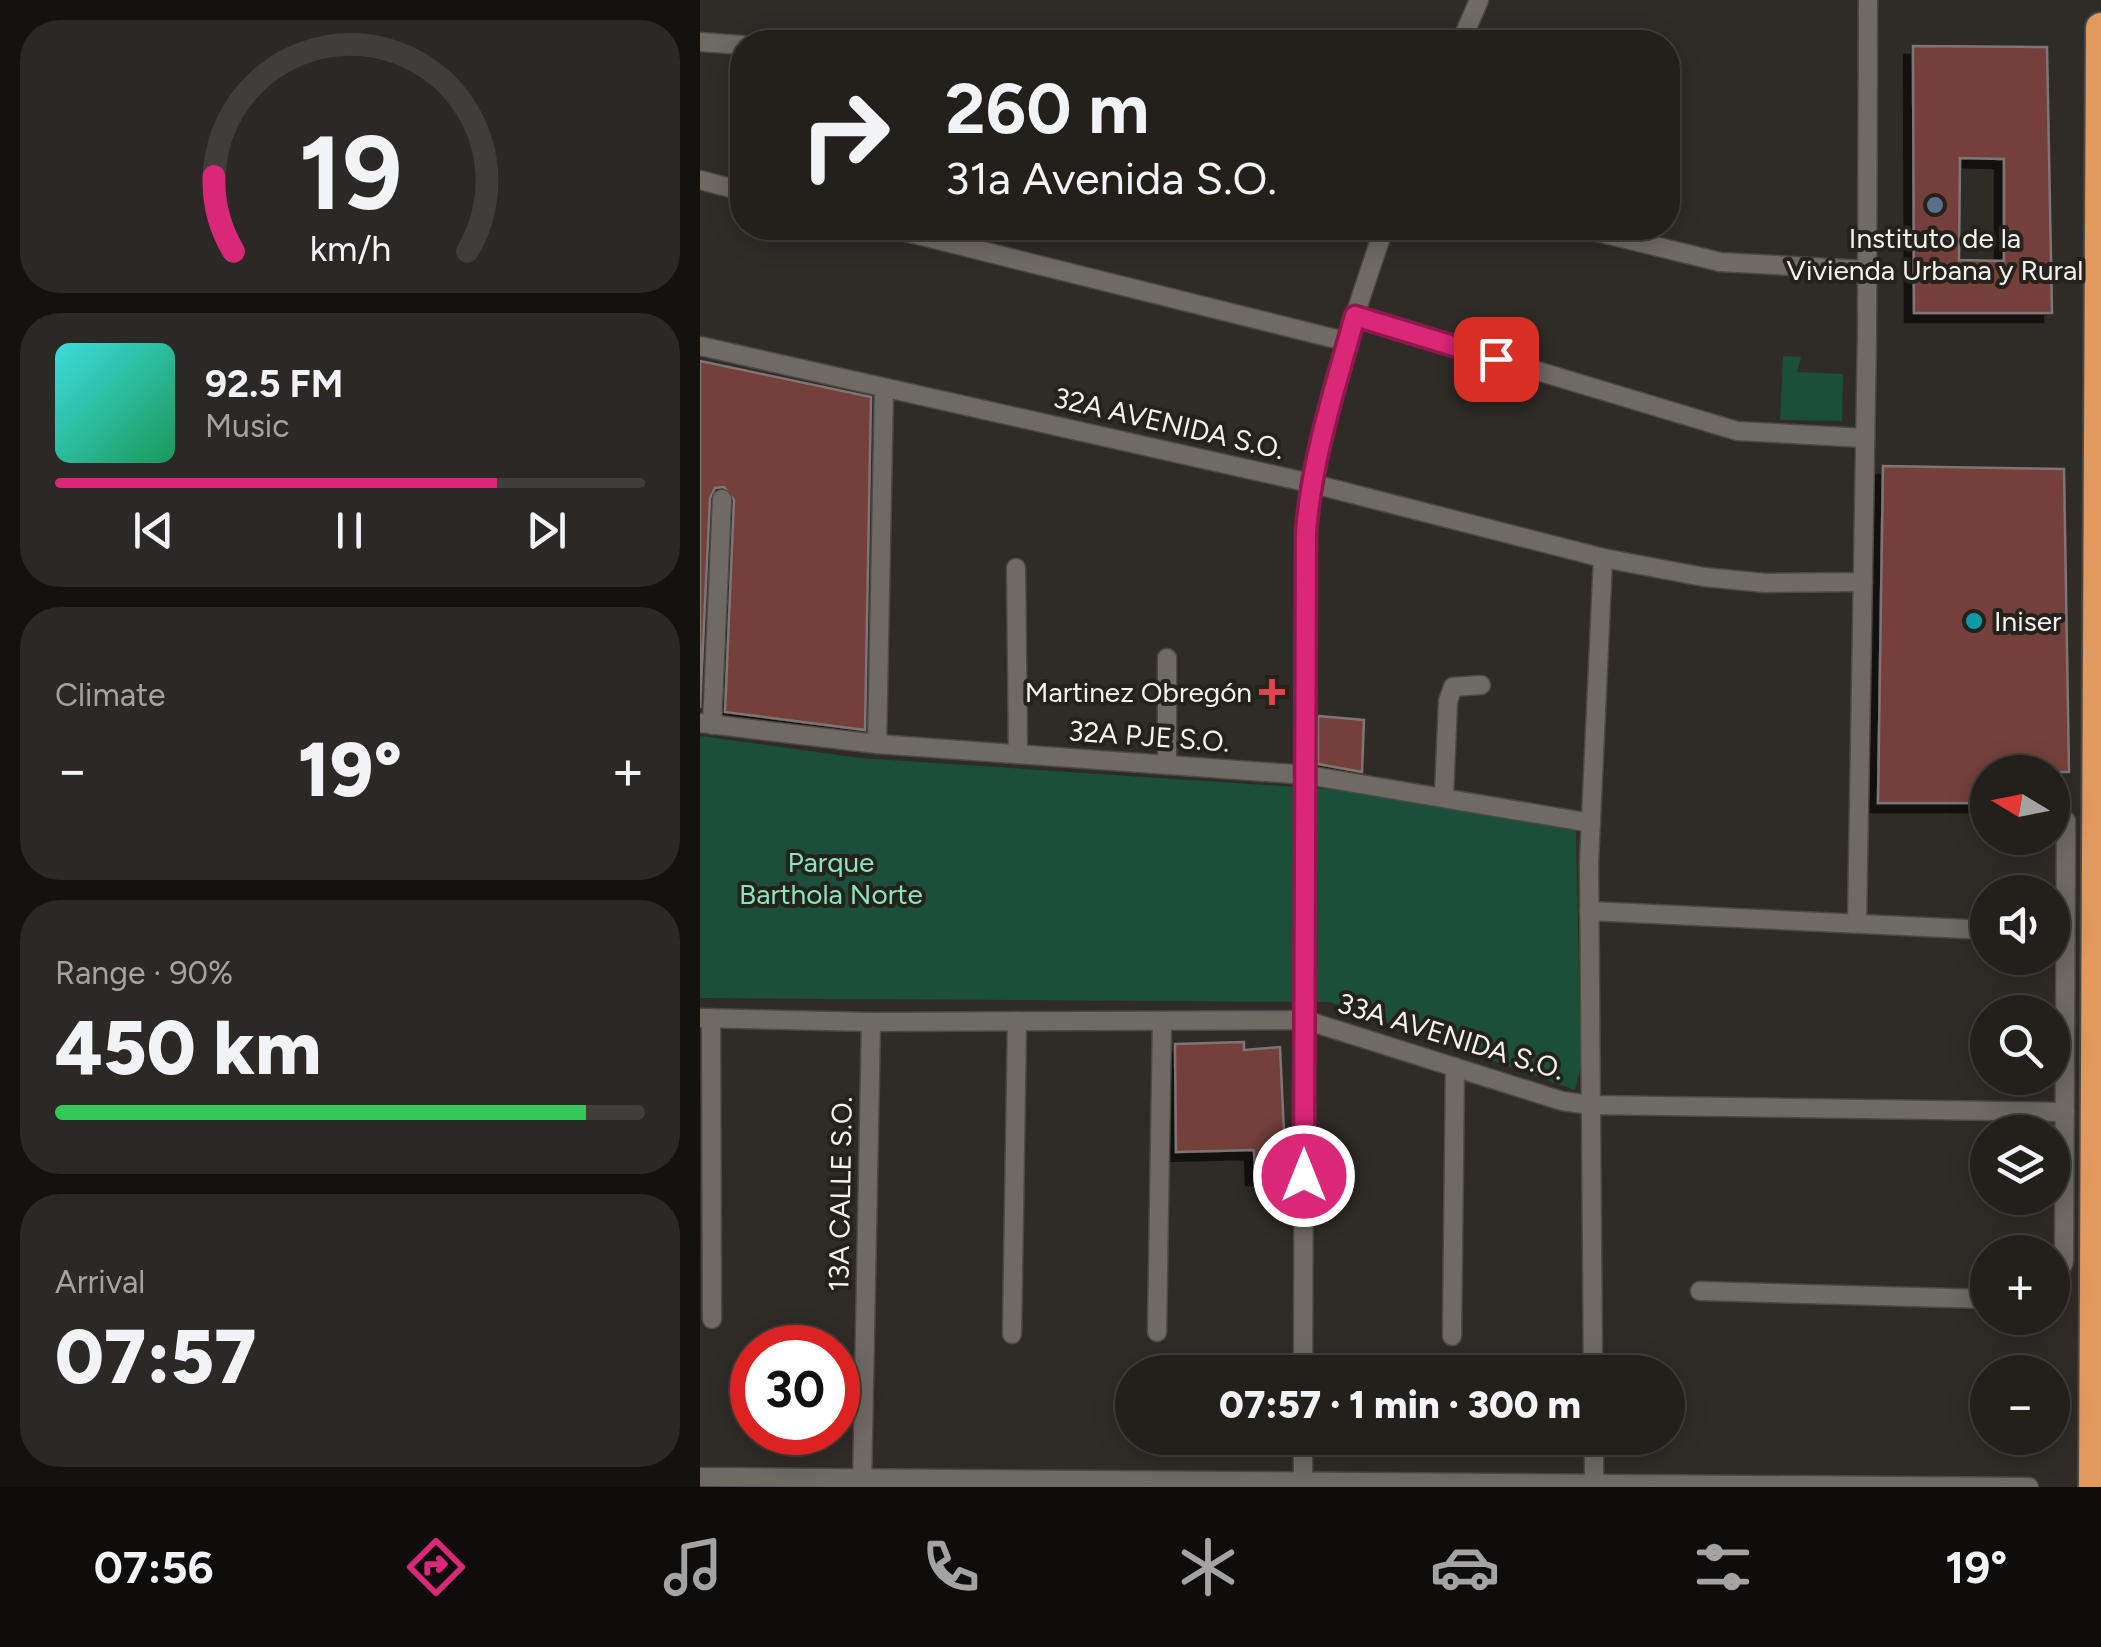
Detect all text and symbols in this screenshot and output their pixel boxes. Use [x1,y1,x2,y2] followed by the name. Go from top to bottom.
[945,66,1149,151] text: 260 m
[780,70,910,200] icon: right
[298,110,402,235] text: 19
[945,151,1277,205] text: 31a Avenida S.O.
[1924,194,1946,216] marker: Instituto de la Vivienda Urbana y Rural
[1787,221,2083,287] place label: Instituto de la Vivienda Urbana y Rural
[309,227,391,270] text: km/h
[1454,317,1539,402] pin
[1469,332,1524,387] icon: arrive
[205,361,343,407] text: 92.5 FM
[1050,380,1288,466] street label: 32A AVENIDA S.O.
[205,407,290,445] text: Music
[126,503,181,558] icon: previous
[322,503,377,558] icon: pause
[519,503,574,558] icon: next
[1994,604,2062,638] place label: Iniser
[1963,610,1985,632] marker: Iniser
[1025,675,1252,709] place label: Martinez Obregón
[55,676,166,714] text: Climate
[1261,681,1283,703] marker: Martinez Obregón
[1067,713,1231,759] street label: 32A PJE S.O.
[298,725,402,815] text: 19°
[55,737,89,803] text: −
[611,737,645,803] text: +
[1970,755,2070,855] north arrow
[1970,755,2070,1455] map controls
[739,845,923,911] park label: Parque Barthola Norte
[1970,875,2070,975] button: sound
[55,954,233,992] text: Range · 90%
[1334,985,1568,1087] street label: 33A AVENIDA S.O.
[1970,995,2070,1095] button: search
[55,1003,321,1093] text: 450 km
[821,1096,859,1292] street label: 13A CALLE S.O.
[1970,1115,2070,1215] button: layers
[1252,1124,1356,1228] position arrow
[1970,1235,2070,1335] button: +
[55,1263,145,1301] text: Arrival
[55,1312,257,1402] text: 07:57
[730,1325,860,1455] speed limit sign: 30
[1970,1355,2070,1455] button: −
[1219,1382,1581,1428] text: 07:57 · 1 min · 300 m
[401,1532,471,1602] icon: directions
[658,1532,728,1602] icon: music
[916,1532,986,1602] icon: phone
[1173,1532,1243,1602] icon: climate
[1430,1532,1500,1602] icon: car
[1688,1532,1758,1602] icon: filters
[94,1540,214,1594] text: 07:56
[1945,1540,2007,1594] text: 19°

